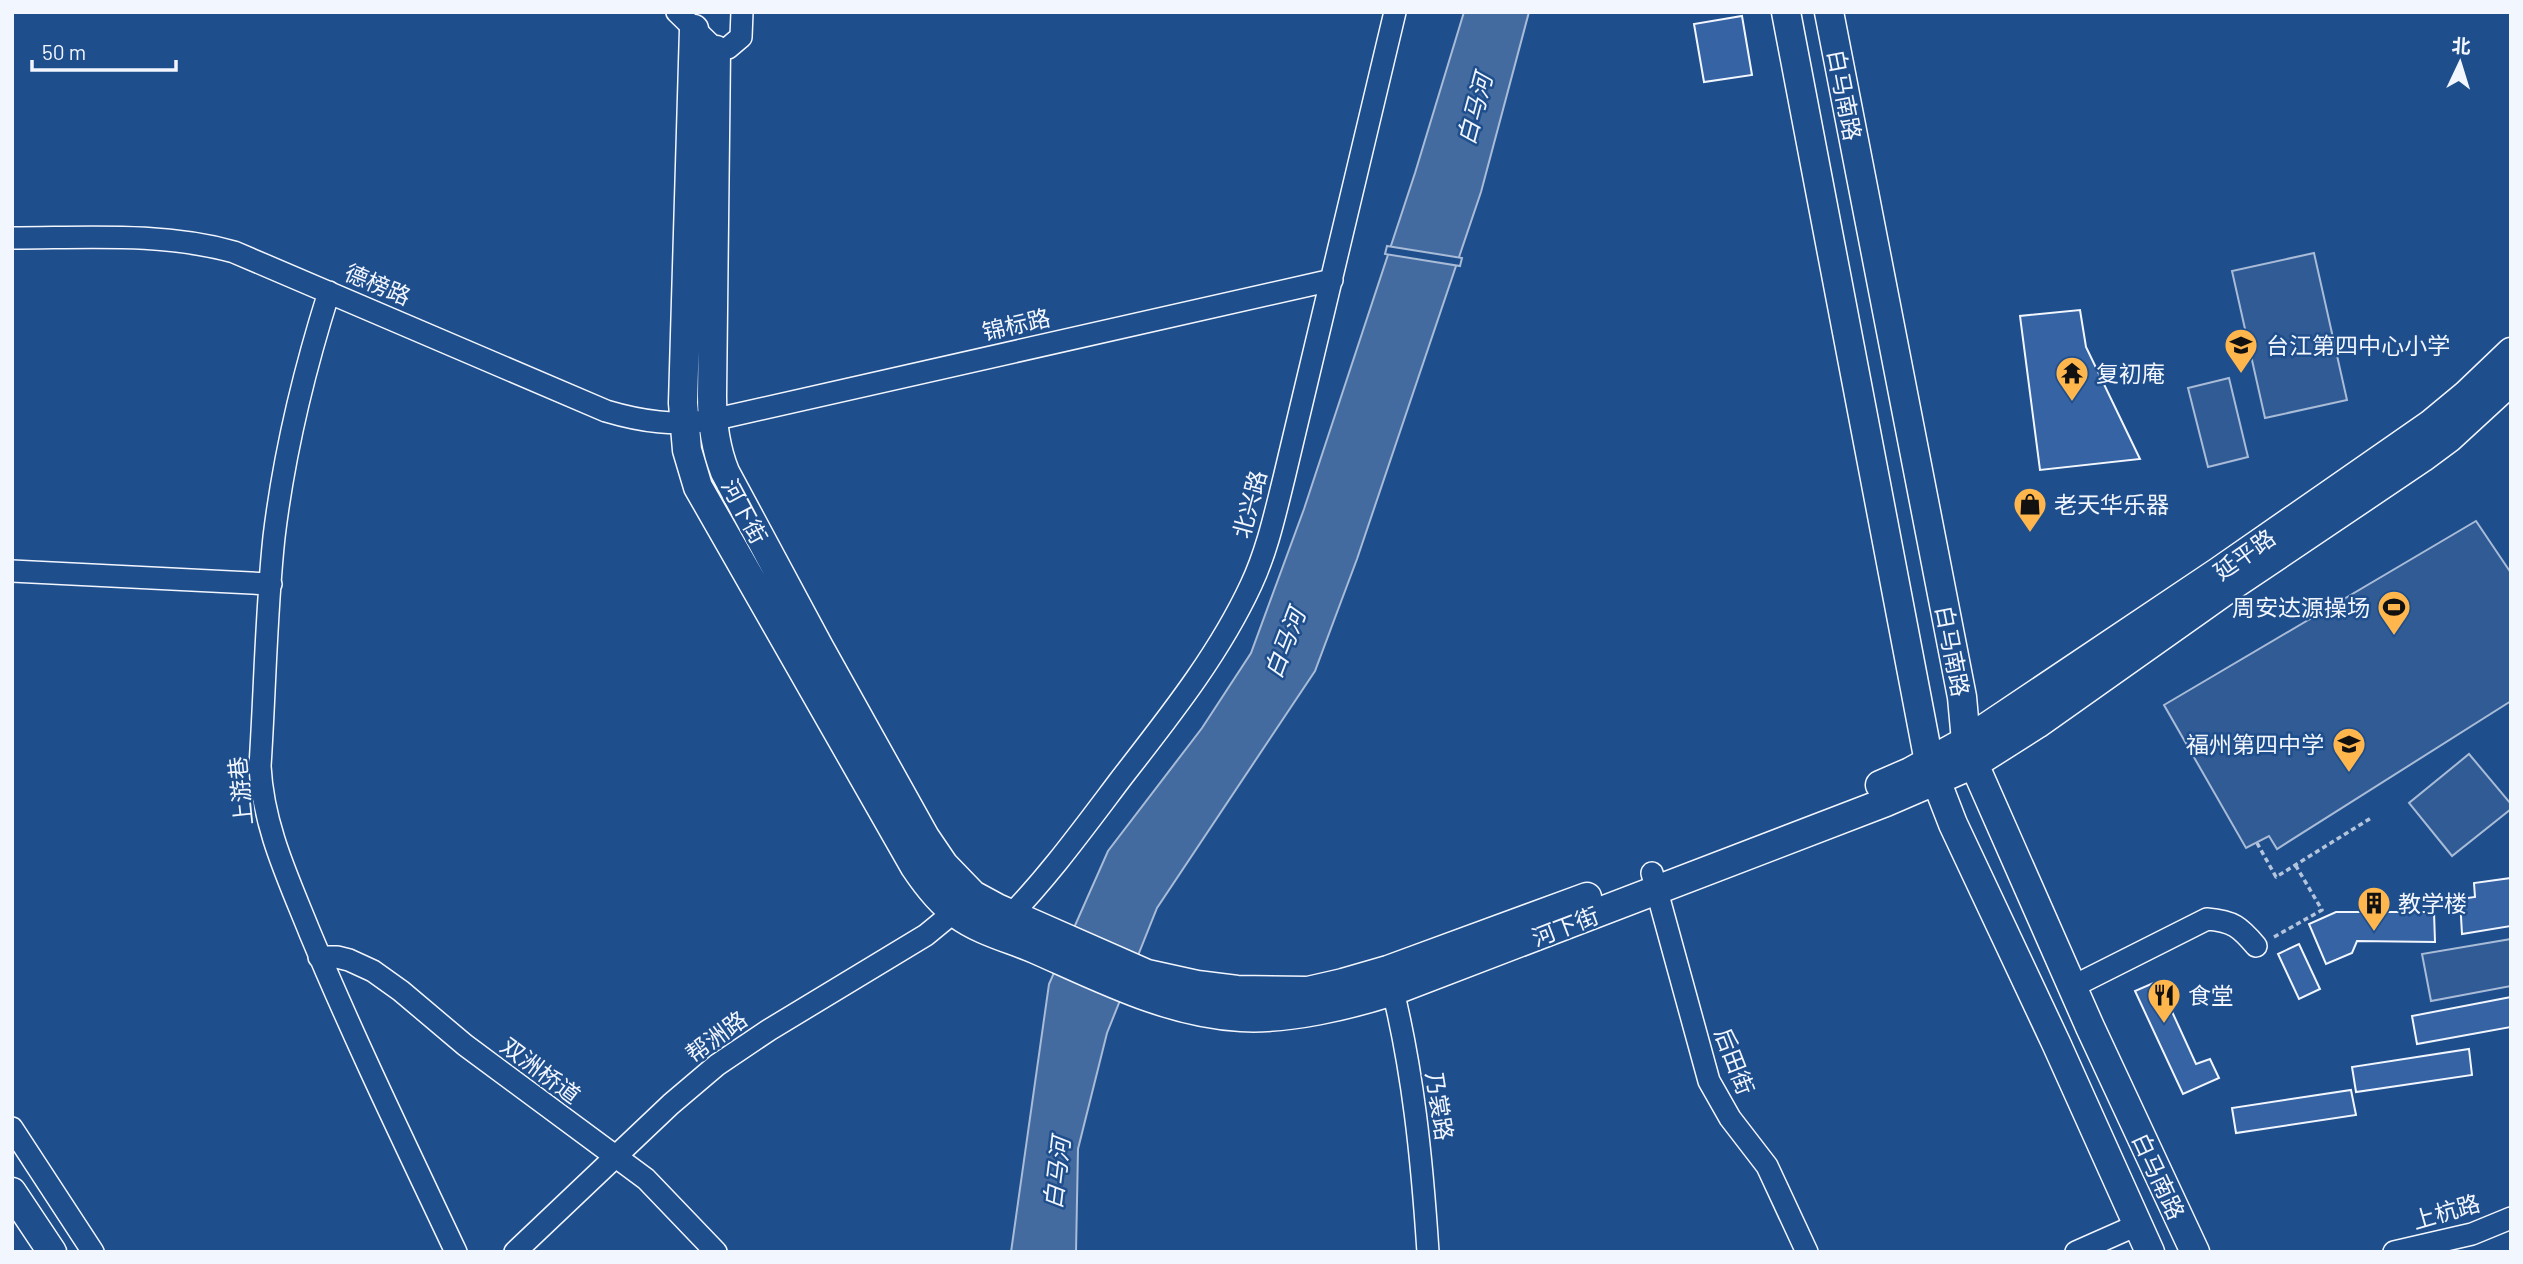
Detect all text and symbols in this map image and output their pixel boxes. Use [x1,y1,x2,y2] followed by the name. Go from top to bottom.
[32,28,175,72] scale bar
[2425,28,2495,98] north arrow
[2451,33,2472,58] text: 北
[42,39,86,64] text: 50 m
[1822,47,1868,143] street label: 白马南路
[1451,67,1498,148] water label: 白马河
[341,258,415,310] street label: 德榜路
[979,303,1053,345] street label: 锦标路
[2222,326,2260,375] school or university icon: 台江第四中心小学
[2266,331,2450,359] place label: 台江第四中心小学
[2053,354,2091,403] temple icon: 复初庵
[2096,359,2165,387] place label: 复初庵
[1227,467,1271,541] street label: 北兴路
[716,474,774,548] street label: 河下街
[2011,485,2049,534] shop icon: 老天华乐器
[2054,490,2169,518] place label: 老天华乐器
[2208,523,2280,585] street label: 延平路
[2375,588,2413,637] sports icon: 周安达源操场
[2232,593,2370,621] place label: 周安达源操场
[1258,600,1312,682] water label: 白马河
[1930,603,1976,699] street label: 白马南路
[2330,725,2368,774] school or university icon: 福州第四中学
[2186,730,2324,758] place label: 福州第四中学
[222,755,258,827] street label: 上游巷
[2355,884,2393,933] building icon: 教学楼
[2398,889,2467,917] place label: 教学楼
[1528,901,1602,951] street label: 河下街
[2145,976,2183,1025] restaurant icon: 食堂
[2188,981,2234,1009] place label: 食堂
[680,1004,752,1068] street label: 帮洲路
[1710,1024,1760,1098] street label: 后田街
[496,1031,586,1109] street label: 双洲桥道
[1421,1070,1459,1142] street label: 乃裳路
[2127,1128,2191,1224] street label: 白马南路
[1037,1132,1075,1210] water label: 白马河
[2409,1188,2483,1234] street label: 上杭路

